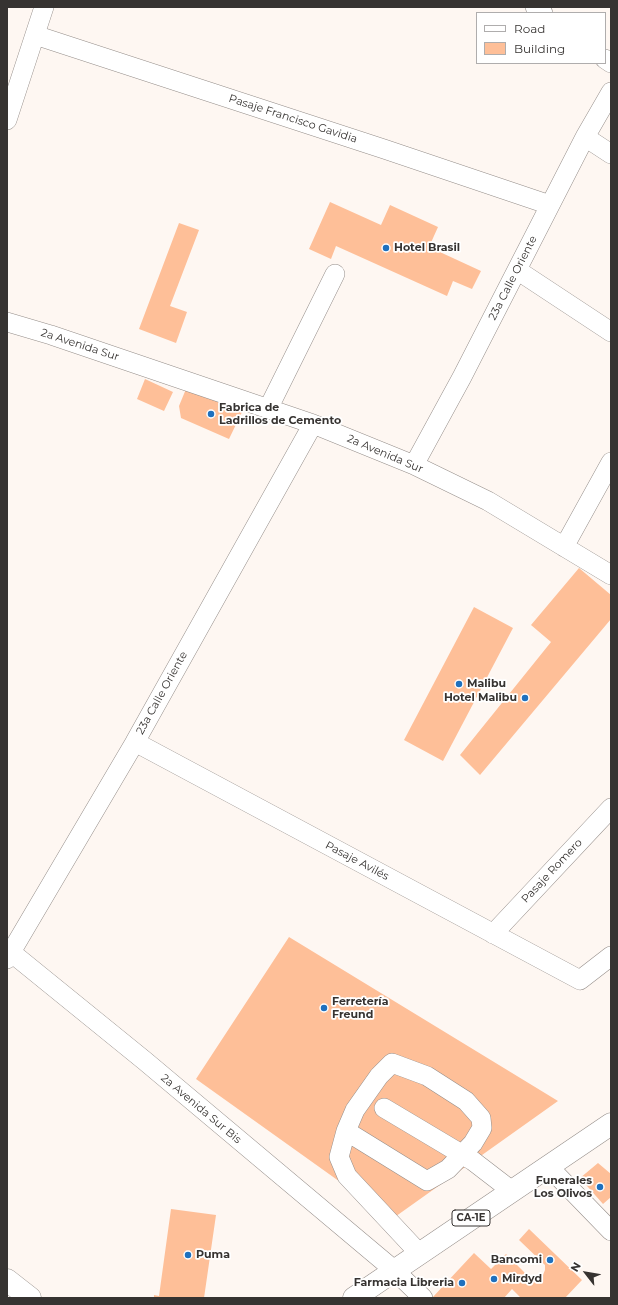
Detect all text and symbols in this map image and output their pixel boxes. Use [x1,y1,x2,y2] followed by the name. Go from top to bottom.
[476,12,606,64] legend
[514,21,545,36] text: Road
[514,41,565,56] text: Building
[227,92,359,146] street label: Pasaje Francisco Gavidia
[486,234,540,322] street label: 23a Calle Oriente
[394,241,460,255] place label: Hotel Brasil
[381,243,391,253] marker: Hotel Brasil
[39,326,121,364] street label: 2a Avenida Sur
[219,401,341,427] place label: Fabrica de Ladrillos de Cemento
[206,409,216,419] marker: Fabrica de Ladrillos de Cemento
[345,432,425,476] street label: 2a Avenida Sur
[134,649,190,737] street label: 23a Calle Oriente
[467,677,506,691] place label: Malibu
[454,679,464,689] marker: Malibu
[444,691,517,705] place label: Hotel Malibu
[520,693,530,703] marker: Hotel Malibu
[519,836,585,906] street label: Pasaje Romero
[323,839,391,883] street label: Pasaje Avilés
[332,995,388,1021] place label: Ferretería Freund
[319,1003,329,1013] marker: Ferretería Freund
[158,1071,244,1147] street label: 2a Avenida Sur Bis
[534,1174,592,1200] place label: Funerales Los Olivos
[595,1182,605,1192] marker: Funerales Los Olivos
[452,1210,490,1226] road number: CA-1E
[196,1248,230,1262] place label: Puma
[183,1250,193,1260] marker: Puma
[491,1253,542,1267] place label: Bancomi
[566,1253,606,1293] north arrow
[545,1255,555,1265] marker: Bancomi
[567,1259,584,1274] text: N
[502,1272,542,1286] place label: Mirdyd
[489,1274,499,1284] marker: Mirdyd
[354,1276,454,1290] place label: Farmacia Libreria
[457,1278,467,1288] marker: Farmacia Libreria

